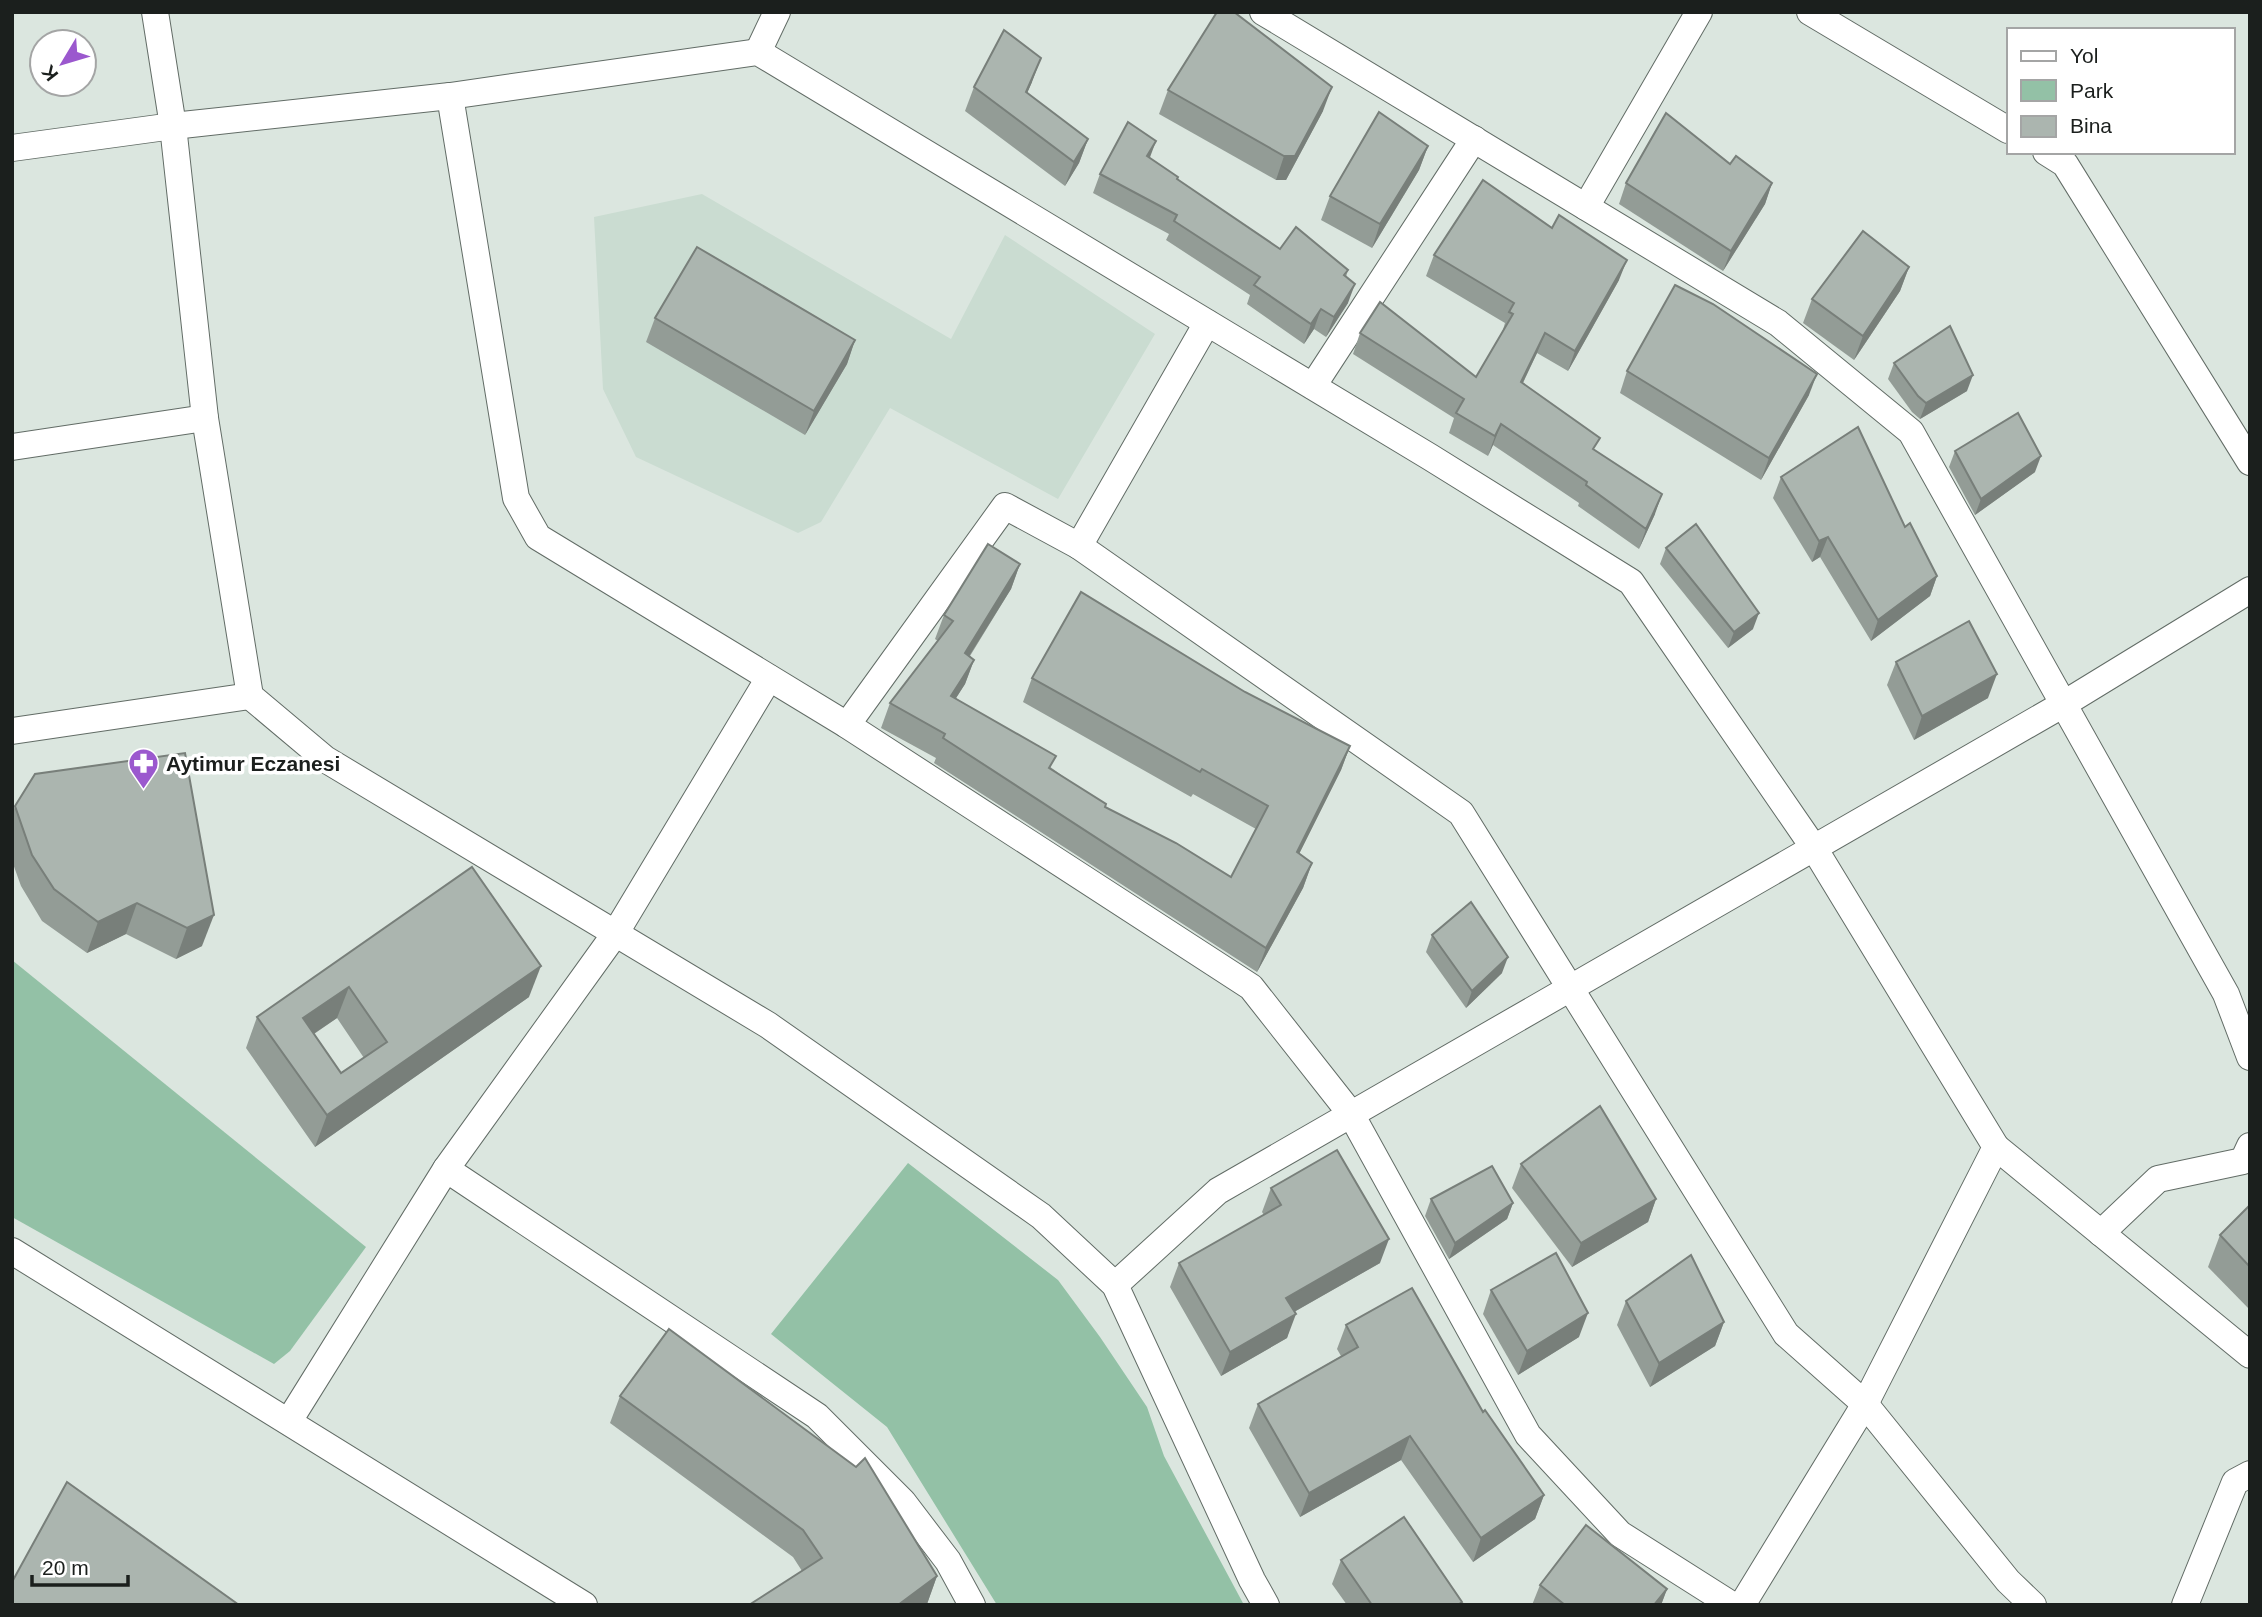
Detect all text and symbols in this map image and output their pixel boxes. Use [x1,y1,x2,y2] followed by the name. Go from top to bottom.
[28,28,98,98] north arrow
[2007,28,2234,154] legend
[2070,44,2098,67] text: Yol
[37,61,62,85] text: K
[2070,79,2114,102] text: Park
[2070,114,2112,137] text: Bina
[126,747,160,791] pharmacy icon: Aytimur Eczanesi
[166,752,340,775] place label: Aytimur Eczanesi
[32,1544,128,1588] scale bar
[42,1556,89,1579] text: 20 m

